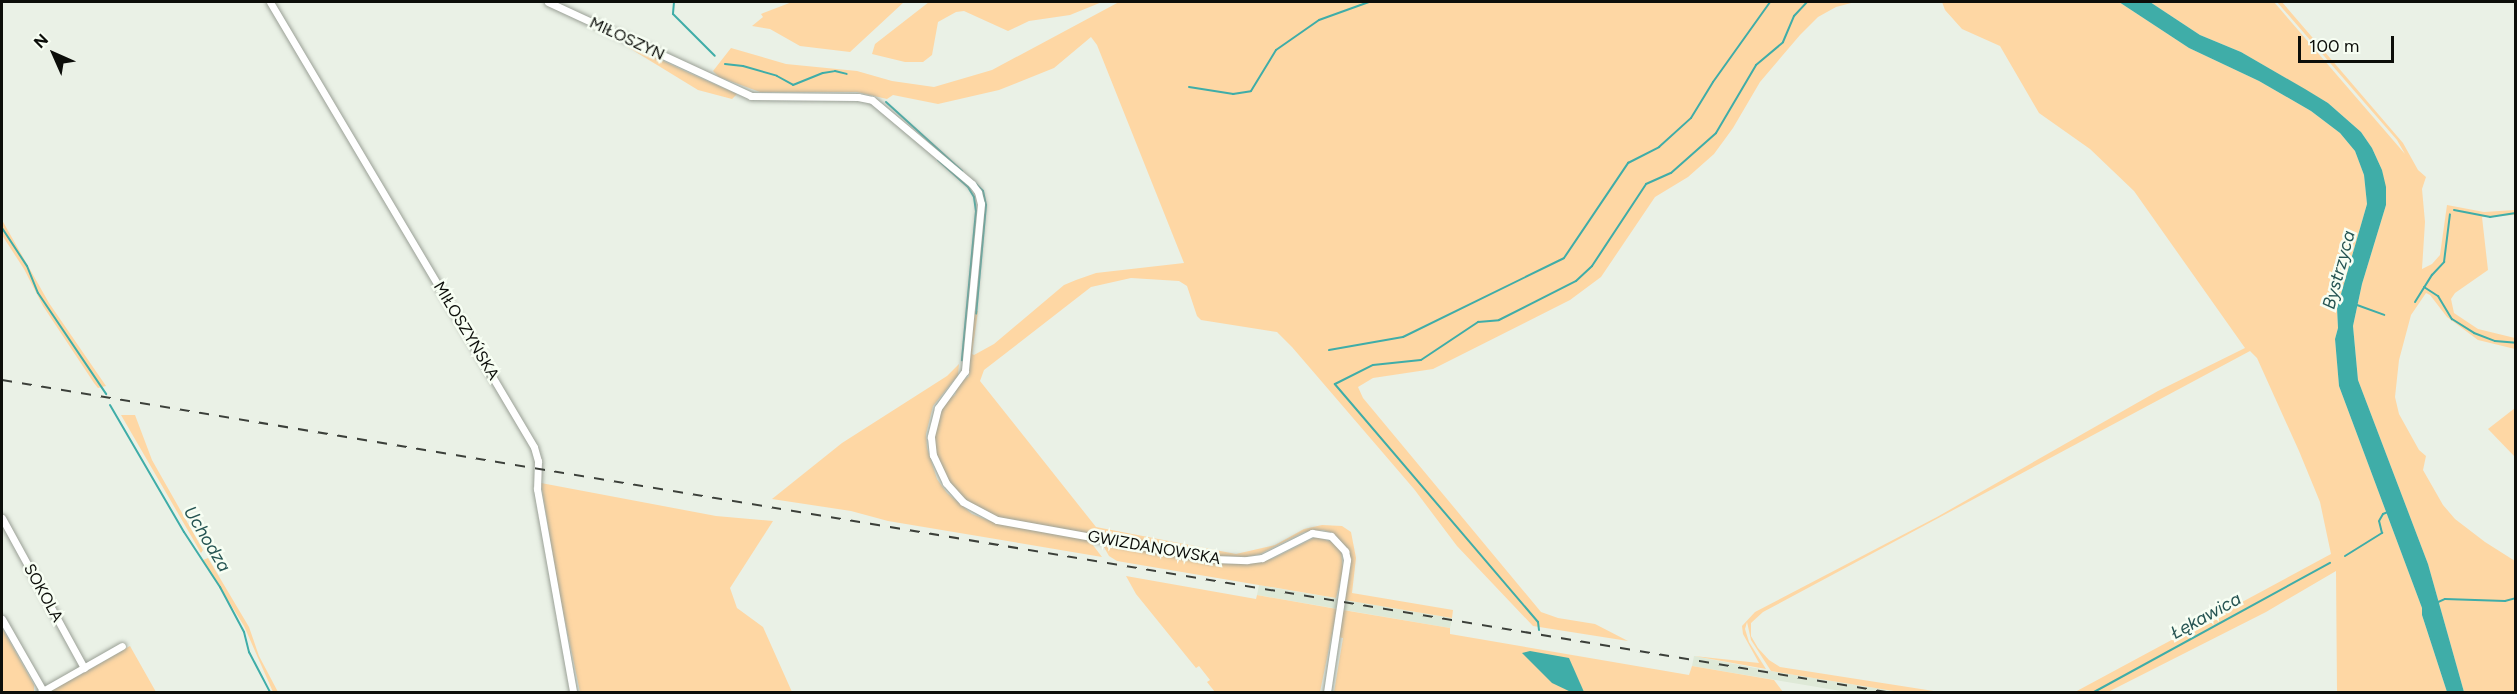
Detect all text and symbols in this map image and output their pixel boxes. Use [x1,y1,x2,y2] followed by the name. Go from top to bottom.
[586,13,668,65] street label: MIŁOSZYN
[24,24,84,84] north arrow
[2301,24,2397,62] scale bar
[30,30,52,52] text: N
[2309,35,2359,57] text: 100 m
[2318,228,2360,312] water label: Bystrzyca
[429,278,503,384] street label: MIŁOSZYŃSKA
[179,502,235,576] water label: Uchodza
[1086,527,1222,569] street label: GWIZDANOWSKA
[19,561,67,625] street label: SOKOLA
[2167,588,2245,644] water label: Łękawica

